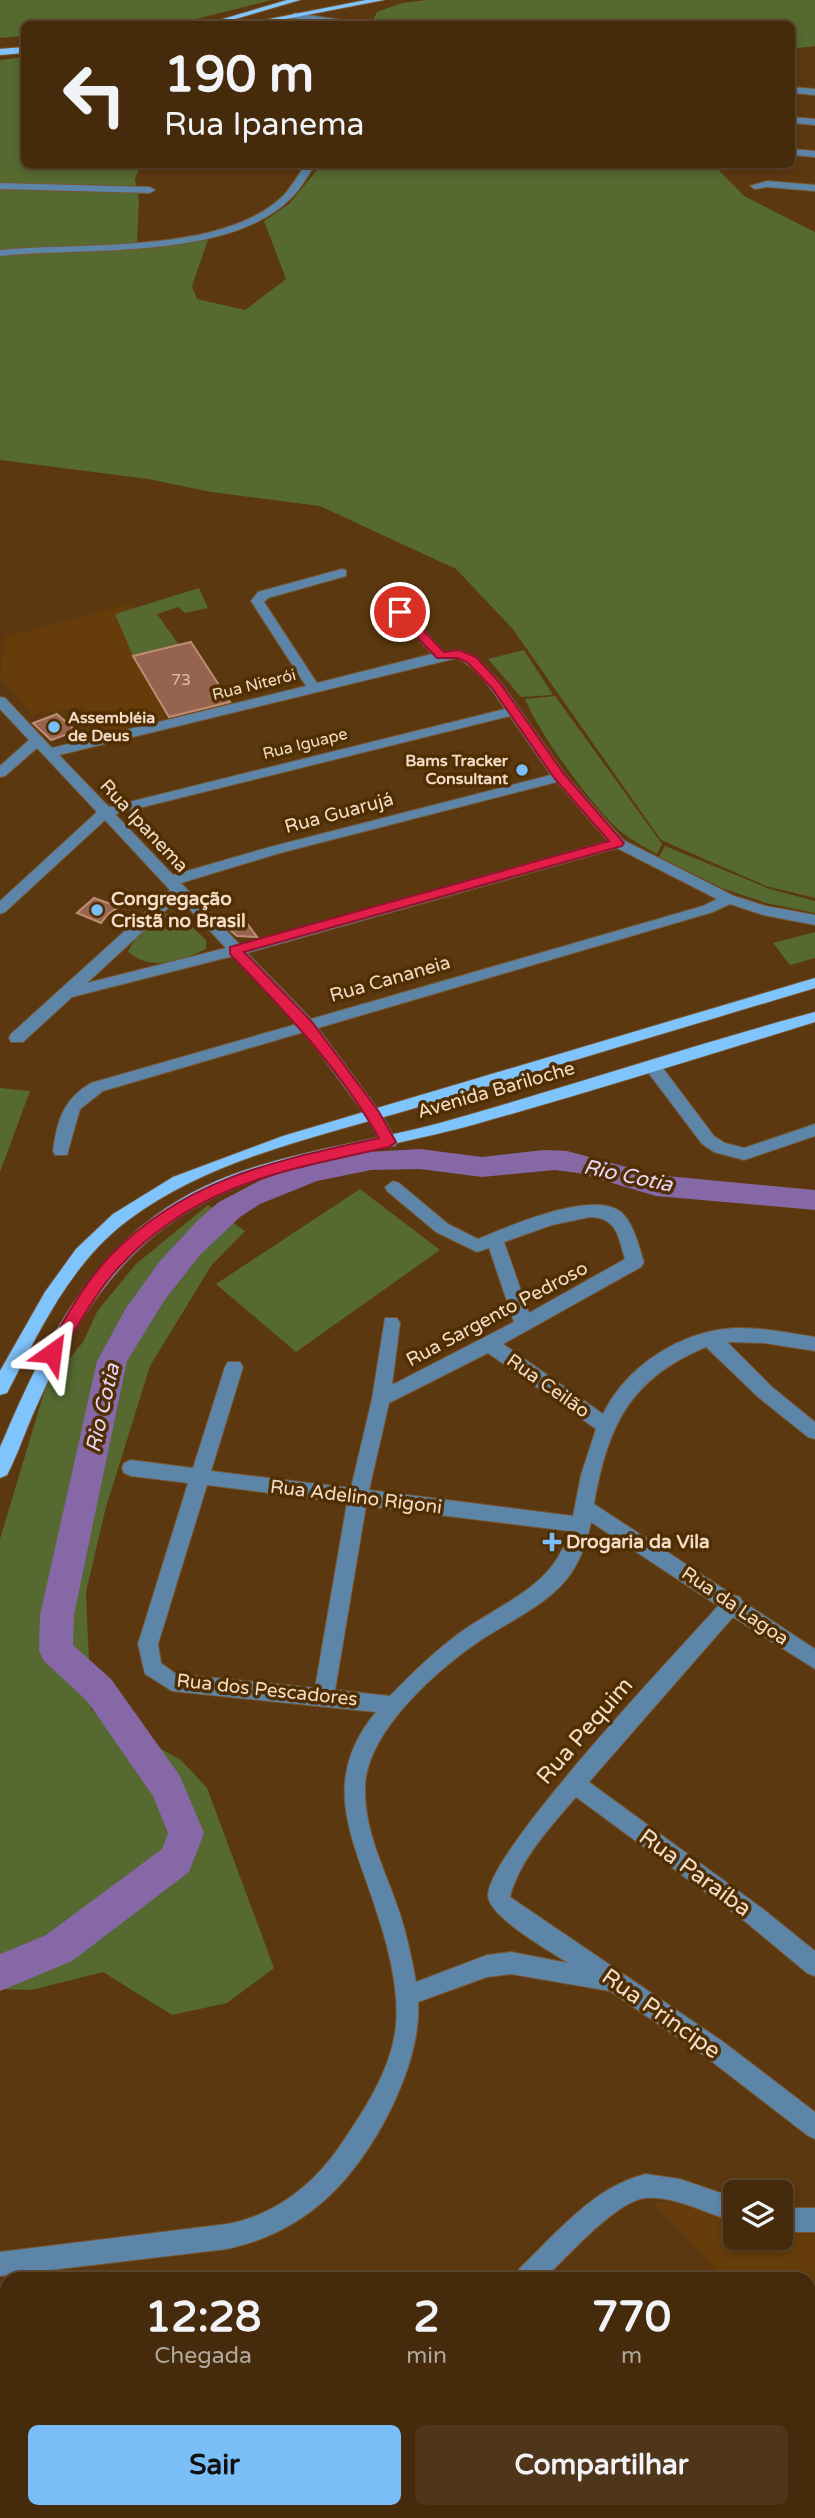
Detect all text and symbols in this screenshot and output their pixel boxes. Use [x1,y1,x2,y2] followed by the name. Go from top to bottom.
[164,46,314,105] text: 190 m
[49,49,140,140] icon: left
[164,106,365,144] text: Rua Ipanema
[370,582,430,642] pin
[381,593,419,631] icon: arrive
[210,665,298,705] street label: Rua Niterói
[171,670,191,690] house number: 73
[68,708,155,746] place label: Assembléia de Deus
[46,719,62,735] marker: Assembléia de Deus
[261,724,349,764] street label: Rua Iguape
[405,751,509,789] place label: Bams Tracker Consultant
[514,762,530,778] marker: Bams Tracker Consultant
[95,775,193,877] street label: Rua Ipanema
[282,788,396,838] street label: Rua Guarujá
[111,888,246,932] place label: Congregação Cristã no Brasil
[89,902,105,918] marker: Congregação Cristã no Brasil
[327,951,453,1007] street label: Rua Cananeia
[415,1057,577,1123] street label: Avenida Bariloche
[581,1154,676,1198] water label: Rio Cotia
[403,1257,591,1371] street label: Rua Sargento Pedroso
[15.0,1316,89.0,1390] position arrow
[502,1349,594,1423] street label: Rua Ceilão
[81,1360,126,1455] water label: Rio Cotia
[269,1476,443,1518] street label: Rua Adelino Rigoni
[566,1531,710,1554] place label: Drogaria da Vila
[544,1534,560,1550] marker: Drogaria da Vila
[677,1562,793,1650] street label: Rua da Lagoa
[175,1670,359,1710] street label: Rua dos Pescadores
[531,1672,639,1790] street label: Rua Pequim
[633,1823,757,1923] street label: Rua Paraíba
[596,1963,726,2065] street label: Rua Principe
[723,2180,793,2250] map controls
[723,2180,793,2250] button: layers
[145,2292,261,2343] text: 12:28
[413,2292,440,2343] text: 2
[592,2292,671,2343] text: 770
[154,2342,252,2370] text: Chegada
[406,2342,447,2370] text: min
[621,2342,642,2370] text: m
[28,2425,401,2505] button: Sair
[415,2425,788,2505] button: Compartilhar

